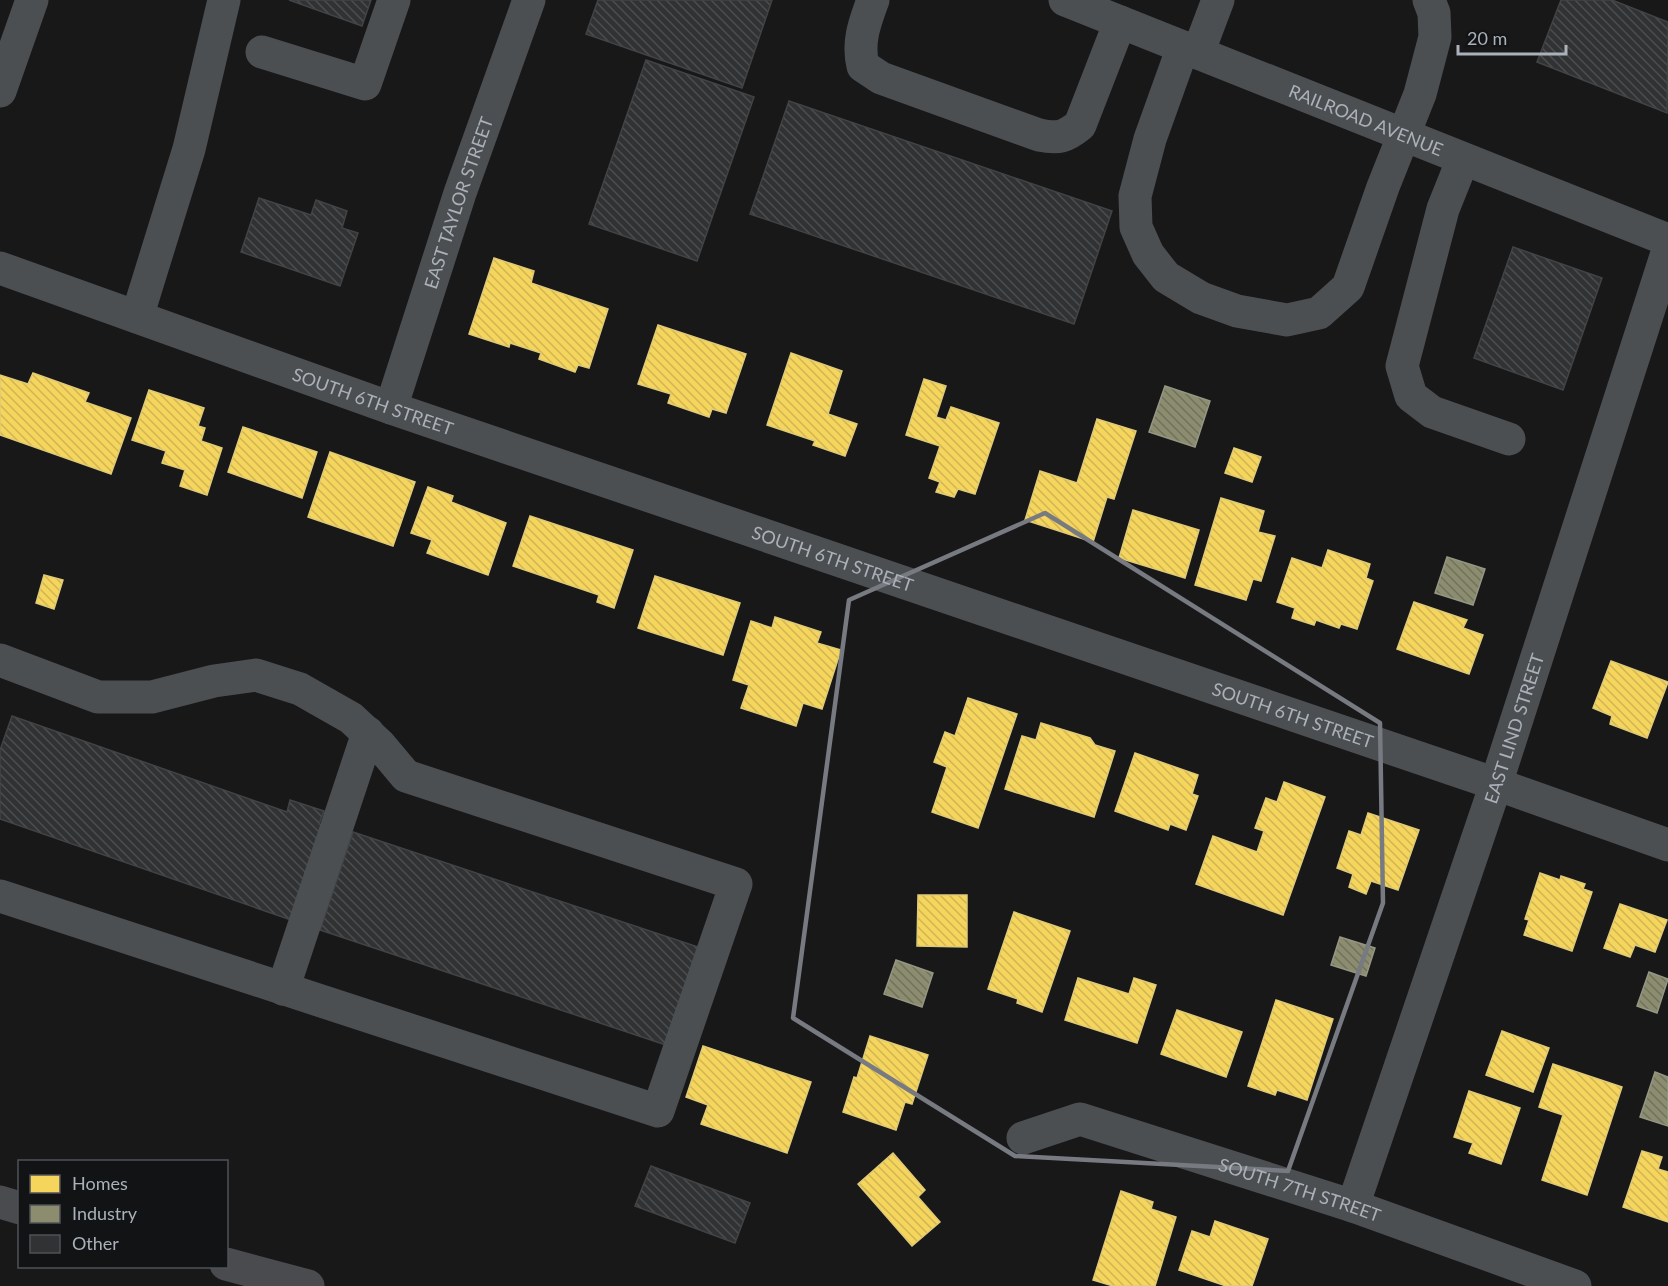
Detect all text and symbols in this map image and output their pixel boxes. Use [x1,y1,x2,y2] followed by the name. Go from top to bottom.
[1458,18,1566,56] scale bar
[1467,27,1507,49] text: 20 m
[1286,79,1446,160] street label: RAILROAD AVENUE
[419,113,498,291] street label: EAST TAYLOR STREET
[290,363,457,440] street label: SOUTH 6TH STREET
[749,521,917,596] street label: SOUTH 6TH STREET
[1479,650,1548,806] street label: EAST LIND STREET
[1209,677,1377,753] street label: SOUTH 6TH STREET
[1216,1153,1384,1226] street label: SOUTH 7TH STREET
[18,1160,228,1268] legend
[72,1172,128,1194] text: Homes
[72,1202,138,1224] text: Industry
[72,1232,119,1254] text: Other

